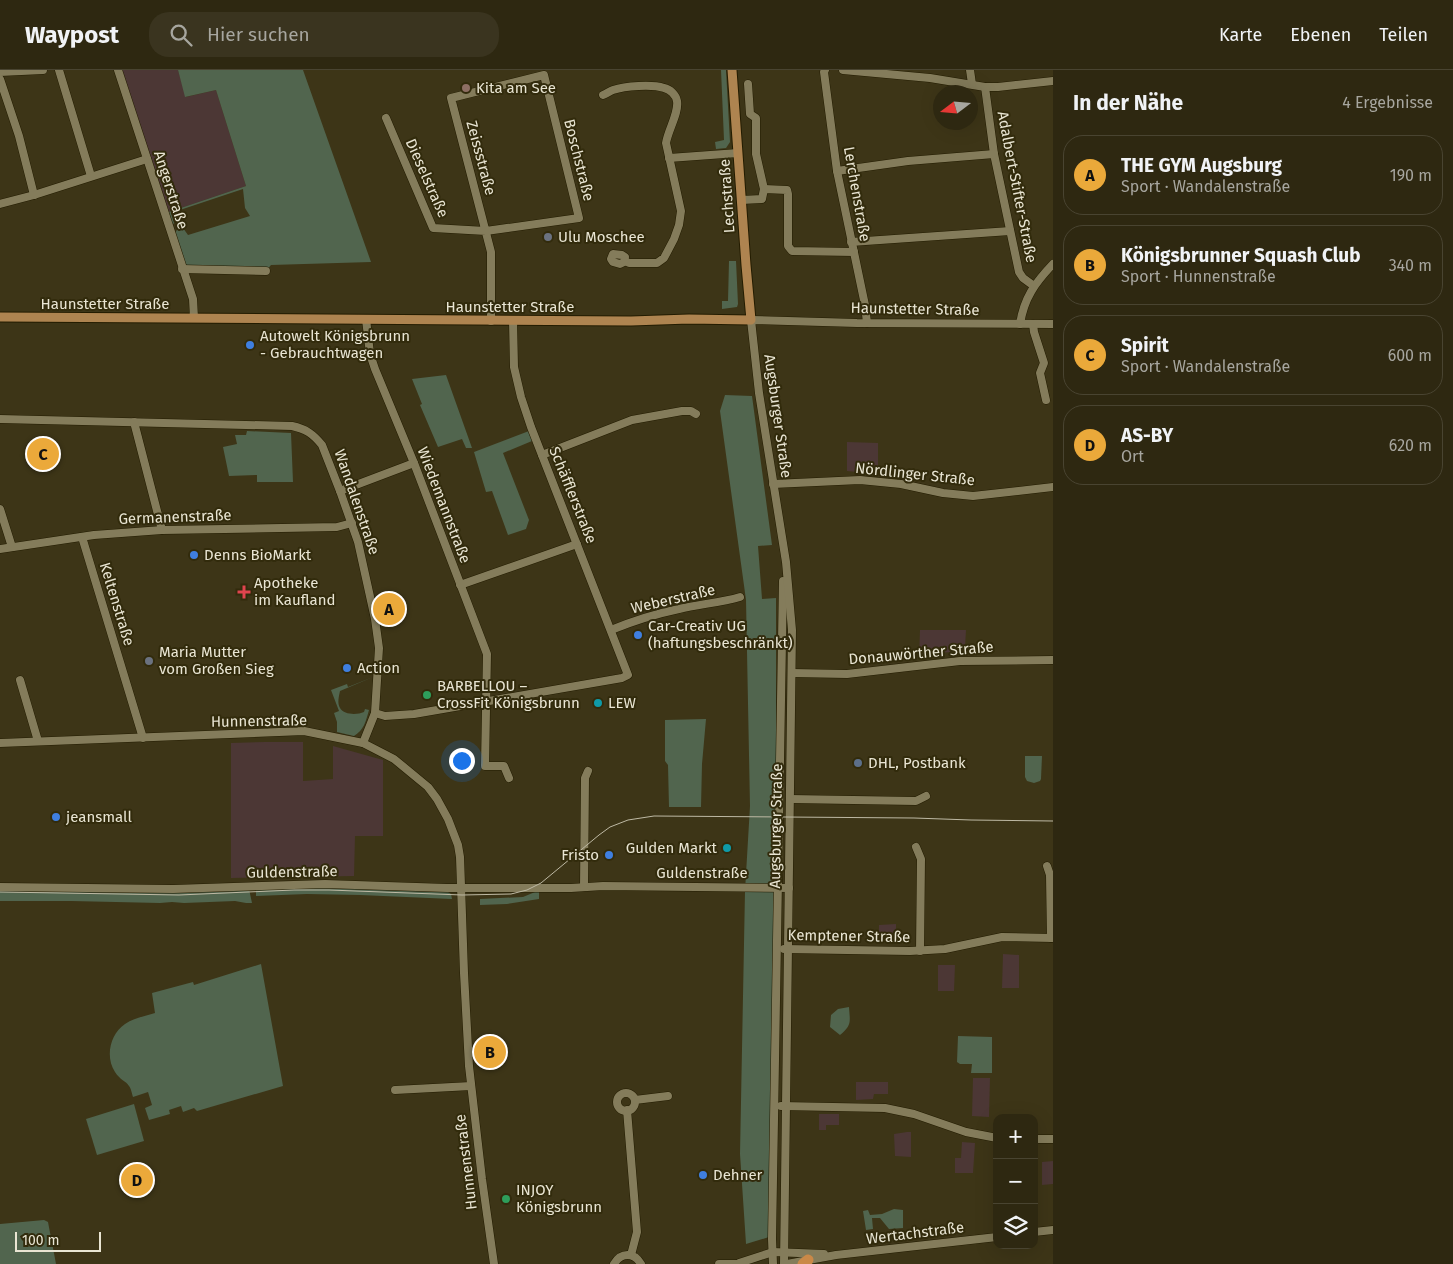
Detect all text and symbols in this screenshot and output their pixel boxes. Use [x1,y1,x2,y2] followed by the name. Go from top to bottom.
[149,12,499,57] search box
[25,21,119,49] text: Waypost
[167,21,195,49] icon: search
[207,23,310,46] text: Hier suchen
[1219,24,1262,46] text: Karte
[1290,24,1351,46] text: Ebenen
[1379,24,1428,46] text: Teilen
[476,79,556,97] place label: Kita am See
[460,82,472,94] marker: Kita am See
[933,85,978,130] north arrow
[1073,90,1183,116] text: In der Nähe
[1342,93,1433,112] text: 4 Ergebnisse
[993,110,1041,264] street label: Adalbert-Stifter-Straße
[560,117,598,203] street label: Boschstraße
[462,119,500,197] street label: Zeissstraße
[402,136,452,220] street label: Dieselstraße
[840,145,874,243] street label: Lerchenstraße
[150,148,192,232] street label: Angerstraße
[1121,154,1282,177] text: THE GYM Augsburg
[715,158,739,234] street label: Lechstraße
[1085,166,1095,185] text: A
[1390,166,1432,185] text: 190 m
[1121,177,1290,196] text: Sport · Wandalenstraße
[558,228,645,246] place label: Ulu Moschee
[542,231,554,243] marker: Ulu Moschee
[1121,244,1361,267] text: Königsbrunner Squash Club
[1085,256,1095,275] text: B
[1389,256,1432,275] text: 340 m
[1121,267,1276,286] text: Sport · Hunnenstraße
[41,295,169,313] street label: Haunstetter Straße
[446,298,574,316] street label: Haunstetter Straße
[850,299,980,319] street label: Haunstetter Straße
[260,327,410,362] place label: Autowelt Königsbrunn - Gebrauchtwagen
[1121,334,1169,357] text: Spirit
[244,339,256,351] marker: Autowelt Königsbrunn - Gebrauchtwagen
[1085,346,1095,365] text: C
[1388,346,1432,365] text: 600 m
[760,353,796,479] street label: Augsburger Straße
[1121,357,1290,376] text: Sport · Wandalenstraße
[1121,424,1173,447] text: AS-BY
[27,435,59,473] pin: C
[1085,436,1095,455] text: D
[1389,436,1432,455] text: 620 m
[413,444,475,566] street label: Wiedemannstraße
[545,444,601,546] street label: Schäfflerstraße
[331,447,383,557] street label: Wandalenstraße
[1121,447,1144,466] text: Ort
[854,459,976,489] street label: Nördlinger Straße
[118,506,232,528] street label: Germanenstraße
[204,546,312,564] place label: Denns BioMarkt
[188,549,200,561] marker: Denns BioMarkt
[96,560,138,648] street label: Keltenstraße
[254,574,335,609] place label: Apotheke im Kaufland
[629,581,717,617] street label: Weberstraße
[238,586,250,598] marker: Apotheke im Kaufland
[373,590,405,628] pin: A
[648,617,793,652] place label: Car-Creativ UG (haftungsbeschränkt)
[632,629,644,641] marker: Car-Creativ UG (haftungsbeschränkt)
[848,638,994,668] street label: Donauwörther Straße
[159,643,274,678] place label: Maria Mutter vom Großen Sieg
[143,655,155,667] marker: Maria Mutter vom Großen Sieg
[357,659,400,677] place label: Action
[341,662,353,674] marker: Action
[437,677,580,712] place label: BARBELLOU – CrossFit Königsbrunn
[421,689,433,701] marker: BARBELLOU – CrossFit Königsbrunn
[608,694,636,712] place label: LEW
[592,697,604,709] marker: LEW
[211,711,307,731] street label: Hunnenstraße
[449,748,475,774] your location
[868,754,966,772] place label: DHL, Postbank
[852,757,864,769] marker: DHL, Postbank
[766,763,786,889] street label: Augsburger Straße
[65,808,132,826] place label: jeansmall
[50,811,62,823] marker: jeansmall
[626,839,718,857] place label: Gulden Markt
[721,842,733,854] marker: Gulden Markt
[561,846,599,864] place label: Fristo
[603,849,615,861] marker: Fristo
[246,862,338,882] street label: Guldenstraße
[656,864,748,882] street label: Guldenstraße
[787,926,911,946] street label: Kemptener Straße
[474,1033,506,1071] pin: B
[451,1113,481,1211] street label: Hunnenstraße
[993,1114,1038,1249] map controls
[993,1114,1038,1159] button: +
[993,1159,1038,1204] button: −
[121,1161,153,1199] pin: D
[713,1166,763,1184] place label: Dehner
[697,1169,709,1181] marker: Dehner
[516,1181,602,1216] place label: INJOY Königsbrunn
[500,1193,512,1205] marker: INJOY Königsbrunn
[993,1204,1038,1249] button: layers
[865,1218,965,1248] street label: Wertachstraße
[15,1229,101,1252] scale bar
[22,1232,59,1249] text: 100 m

